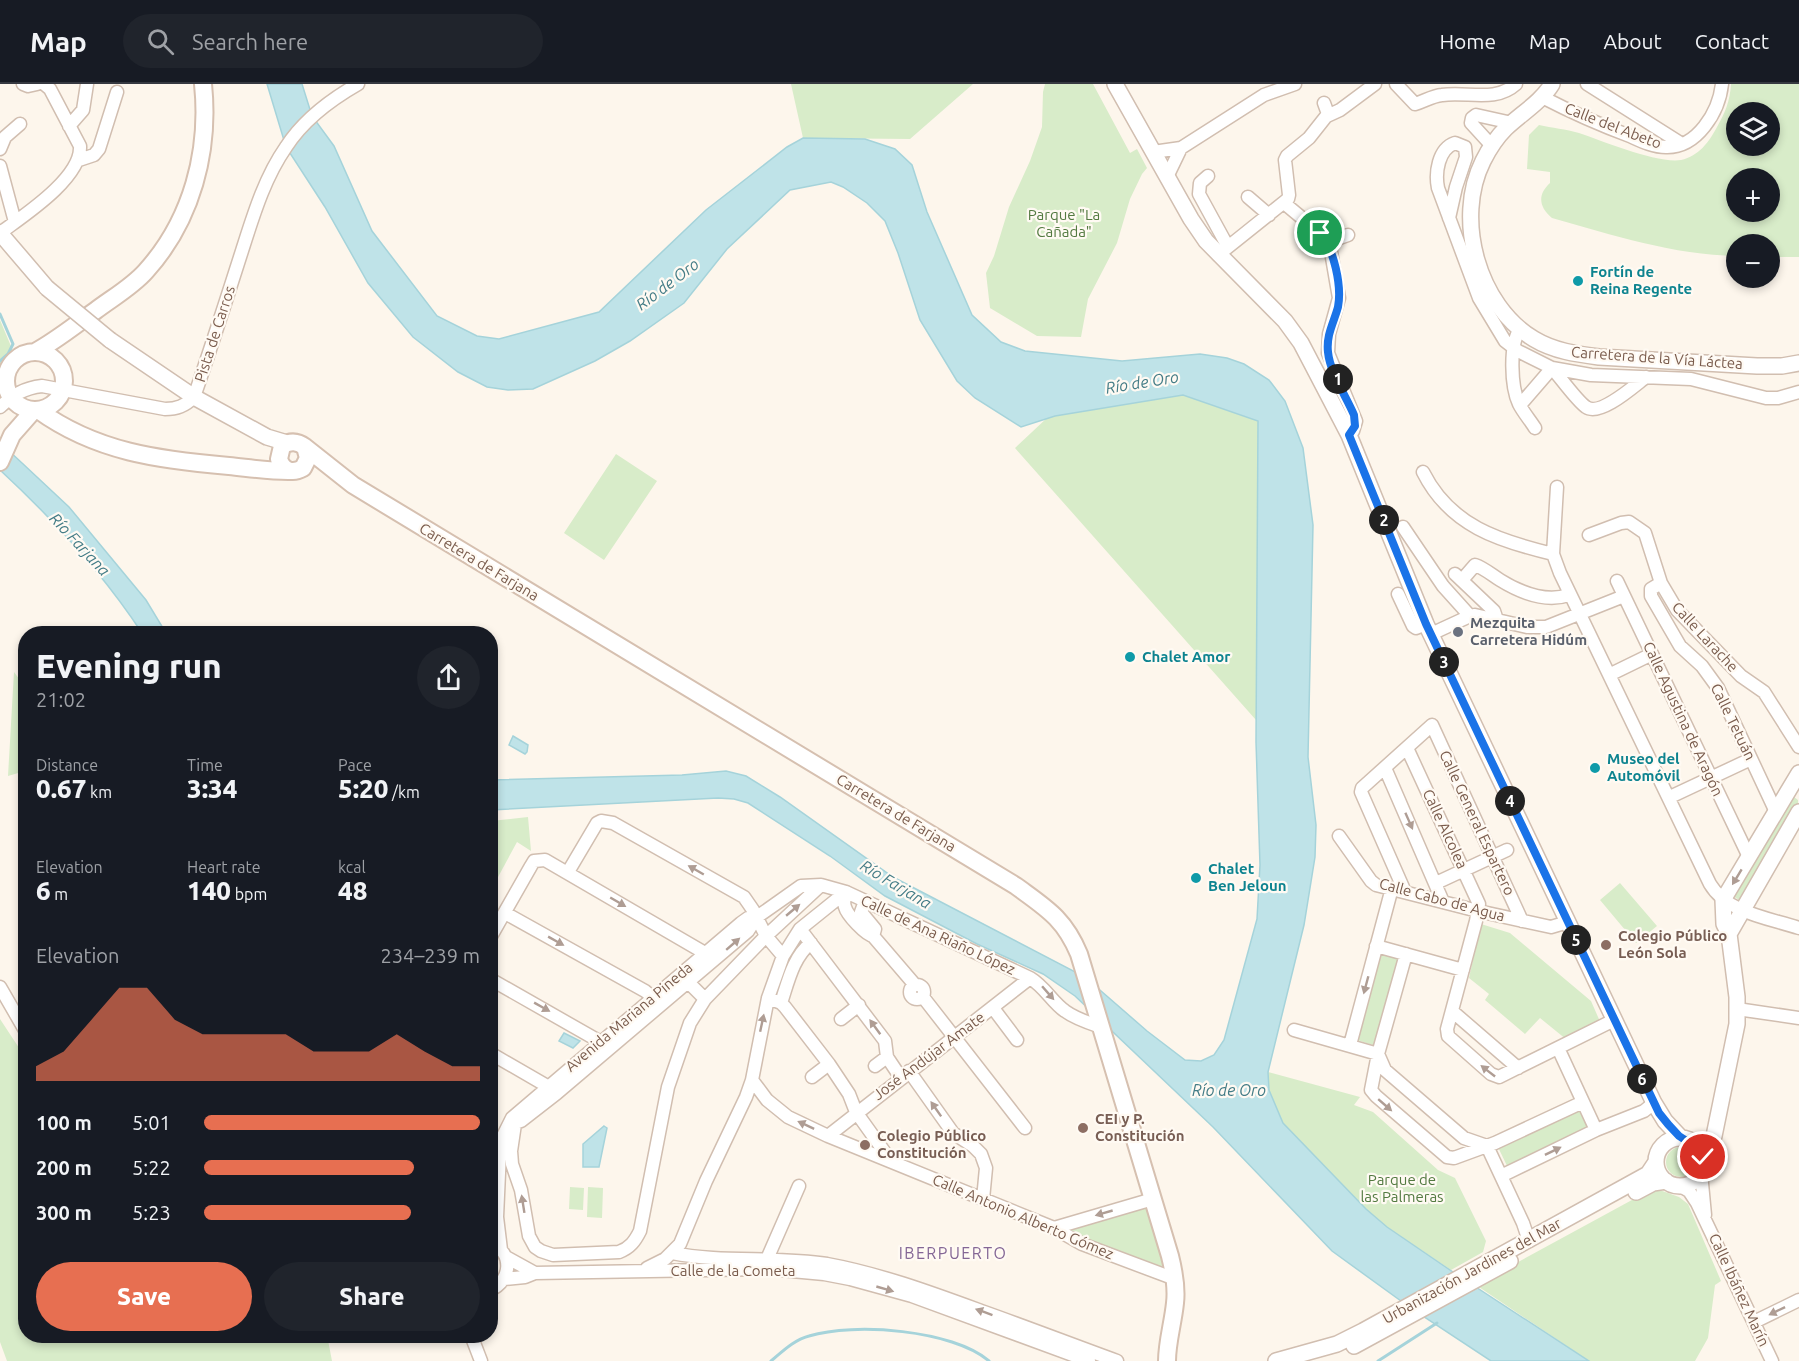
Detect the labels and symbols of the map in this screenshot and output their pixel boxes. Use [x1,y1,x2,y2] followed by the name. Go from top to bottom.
[1562,99,1664,152] street label: Calle del Abeto
[1028,206,1100,240] park label: Parque "La Cañada"
[1294,207,1345,258] pin
[632,254,702,313] water label: Río de Oro
[1590,263,1692,297] place label: Fortín de Reina Regente
[1571,274,1585,288] marker: Fortín de Reina Regente
[191,284,238,384] street label: Pista de Carros
[1571,343,1743,372] street label: Carretera de la Vía Láctea
[1323,364,1353,394] pin: 1
[1104,367,1180,397] water label: Río de Oro
[1369,505,1399,535] pin: 2
[46,509,114,579] water label: Río Farjana
[416,519,542,604] street label: Carretera de Farjana
[1669,598,1742,675] street label: Calle Larache
[1470,614,1587,648] place label: Mezquita Carretera Hidúm
[1451,625,1465,639] marker: Mezquita Carretera Hidúm
[1640,639,1727,799] street label: Calle Agustina de Aragón
[1429,647,1459,677] pin: 3
[1142,648,1231,665] place label: Chalet Amor
[1123,650,1137,664] marker: Chalet Amor
[1708,681,1759,763] street label: Calle Tetuán
[1436,748,1519,898] street label: Calle General Espartero
[1607,750,1681,784] place label: Museo del Automóvil
[1588,761,1602,775] marker: Museo del Automóvil
[833,770,959,855] street label: Carretera de Farjana
[1420,786,1471,871] street label: Calle Alcolea
[1495,786,1525,816] pin: 4
[1405,812,1414,830] one-way arrow
[857,856,935,912] water label: Río Farjana
[1208,860,1286,894] place label: Chalet Ben Jeloun
[687,865,704,875] one-way arrow
[1731,869,1742,885] one-way arrow
[1189,871,1203,885] marker: Chalet Ben Jeloun
[1377,875,1507,924] street label: Calle Cabo de Agua
[858,891,1018,978] street label: Calle de Ana Riaño López
[610,896,627,906] one-way arrow
[785,904,800,917] one-way arrow
[1561,925,1591,955] pin: 5
[1618,927,1727,961] place label: Colegio Público León Sola
[548,936,565,946] one-way arrow
[725,938,740,951] one-way arrow
[1599,938,1613,952] marker: Colegio Público León Sola
[562,958,696,1075] street label: Avenida Mariana Pineda
[1361,977,1370,995] one-way arrow
[1041,985,1054,1000] one-way arrow
[533,1002,550,1012] one-way arrow
[870,1008,988,1103] street label: José Andújar Amate
[758,1013,767,1032] one-way arrow
[869,1020,881,1036] one-way arrow
[1627,1064,1657,1094] pin: 6
[1480,1065,1495,1077] one-way arrow
[1192,1081,1266,1099] water label: Río de Oro
[1377,1098,1392,1111] one-way arrow
[930,1101,942,1117] one-way arrow
[1095,1110,1185,1144] place label: CEI y P. Constitución
[797,1121,814,1130] one-way arrow
[1076,1121,1090,1135] marker: CEI y P. Constitución
[877,1127,986,1161] place label: Colegio Público Constitución
[1677,1131,1728,1182] pin
[858,1138,872,1152] marker: Colegio Público Constitución
[1545,1146,1562,1155] one-way arrow
[930,1171,1116,1263] street label: Calle Antonio Alberto Gómez
[1360,1171,1444,1205] park label: Parque de las Palmeras
[519,1194,528,1213] one-way arrow
[1095,1209,1113,1218] one-way arrow
[1380,1214,1564,1327] street label: Urbanización Jardines del Mar
[1706,1231,1773,1349] street label: Calle Ibáñez Marín
[899,1244,1007,1262] district label: IBERPUERTO
[671,1262,795,1279] street label: Calle de la Cometa
[876,1285,894,1294] one-way arrow
[975,1306,993,1316] one-way arrow
[1768,1307,1785,1316] one-way arrow

